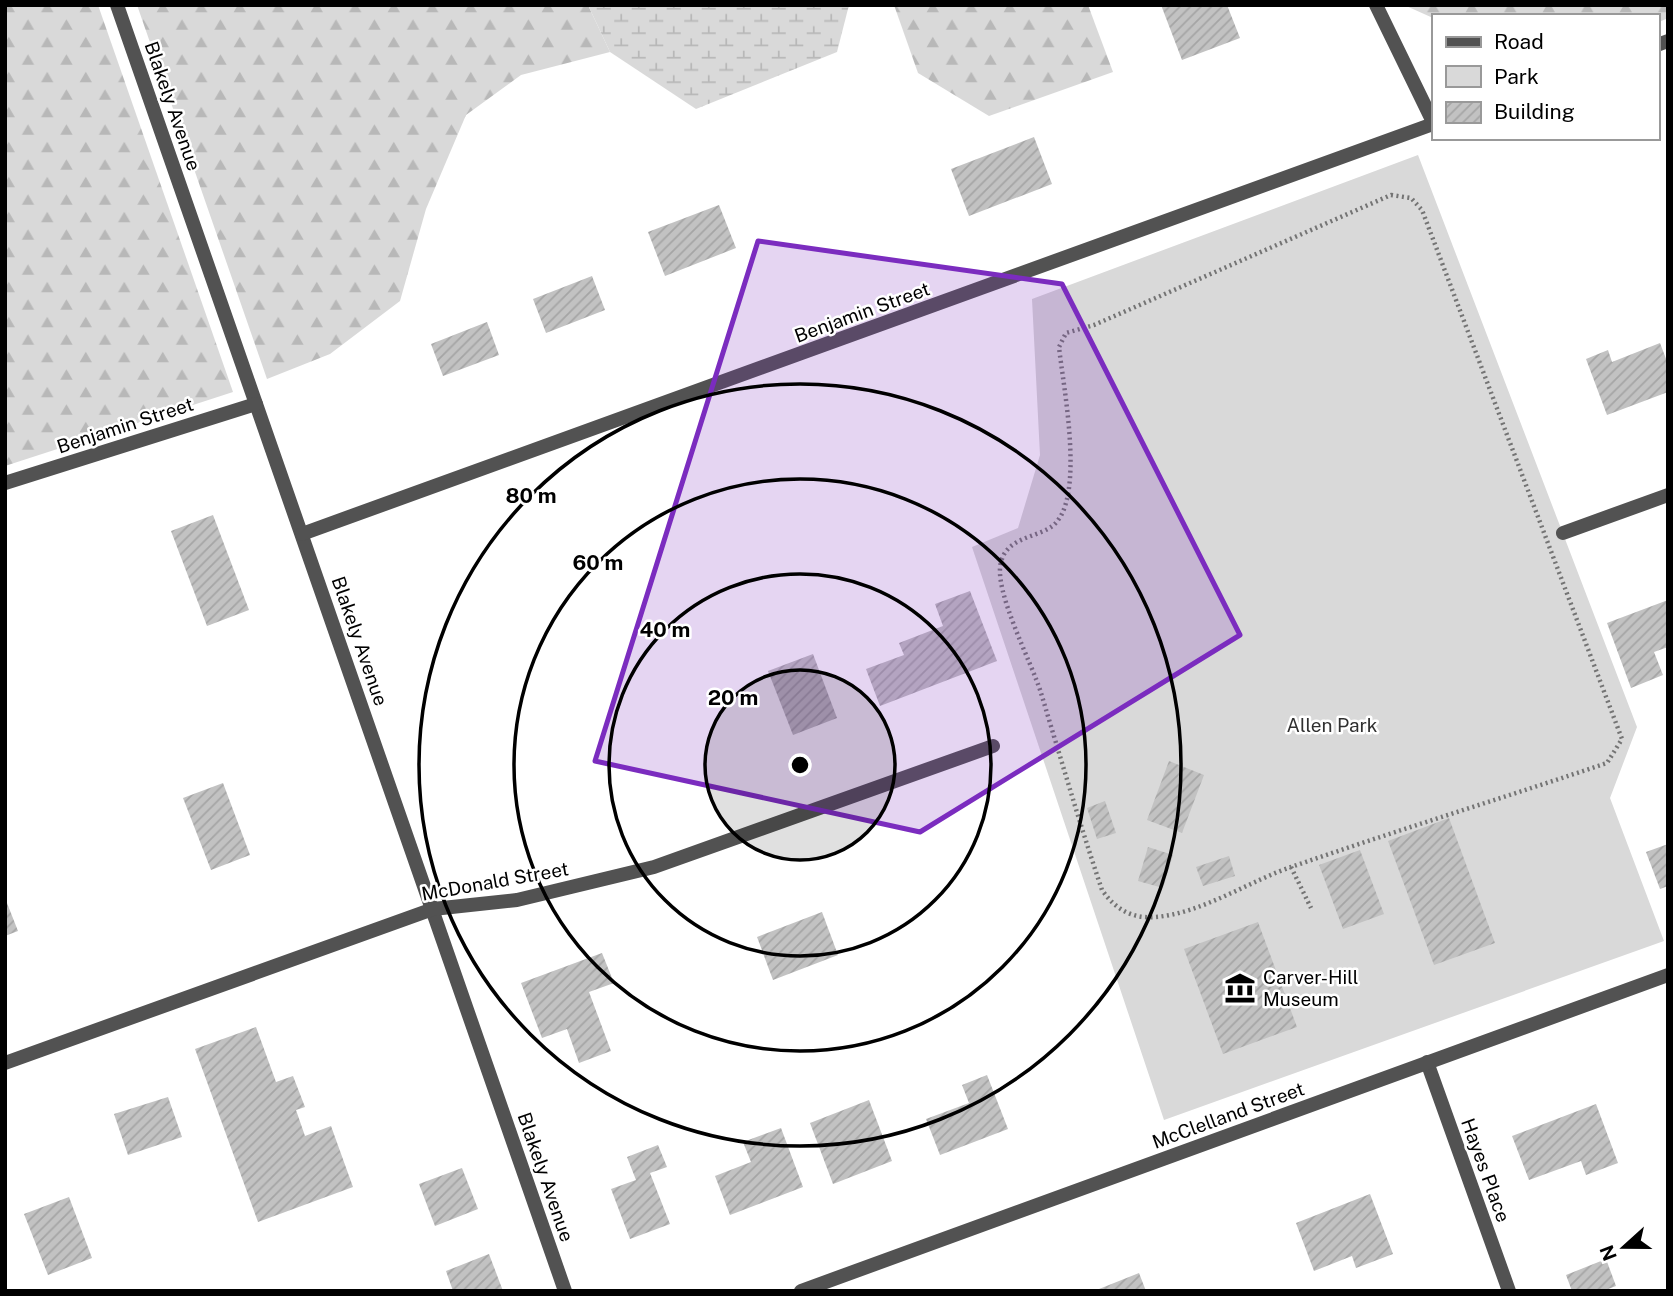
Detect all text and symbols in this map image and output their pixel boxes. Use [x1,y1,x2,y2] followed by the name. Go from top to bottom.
[1432,14,1659,140] legend
[1494,29,1544,54] text: Road
[141,38,205,174] street label: Blakely Avenue
[1494,64,1539,89] text: Park
[1494,99,1575,124] text: Building
[791,277,933,347] street label: Benjamin Street
[54,393,196,457] street label: Benjamin Street
[505,483,557,508] text: 80 m
[573,550,623,575] text: 60 m
[328,573,392,709] street label: Blakely Avenue
[640,617,690,642] text: 40 m
[708,685,758,710] text: 20 m
[1286,714,1378,736] park label: Allen Park
[788,753,812,777] centre of rings
[420,857,570,905] street label: McDonald Street
[1263,966,1359,1010] place label: Carver-Hill Museum
[1223,971,1257,1005] museum icon: Carver-Hill Museum
[1149,1077,1307,1153] street label: McClelland Street
[514,1109,578,1245] street label: Blakely Avenue
[1457,1115,1515,1225] street label: Hayes Place
[1589,1212,1659,1282] north arrow
[1595,1242,1621,1264] text: N

